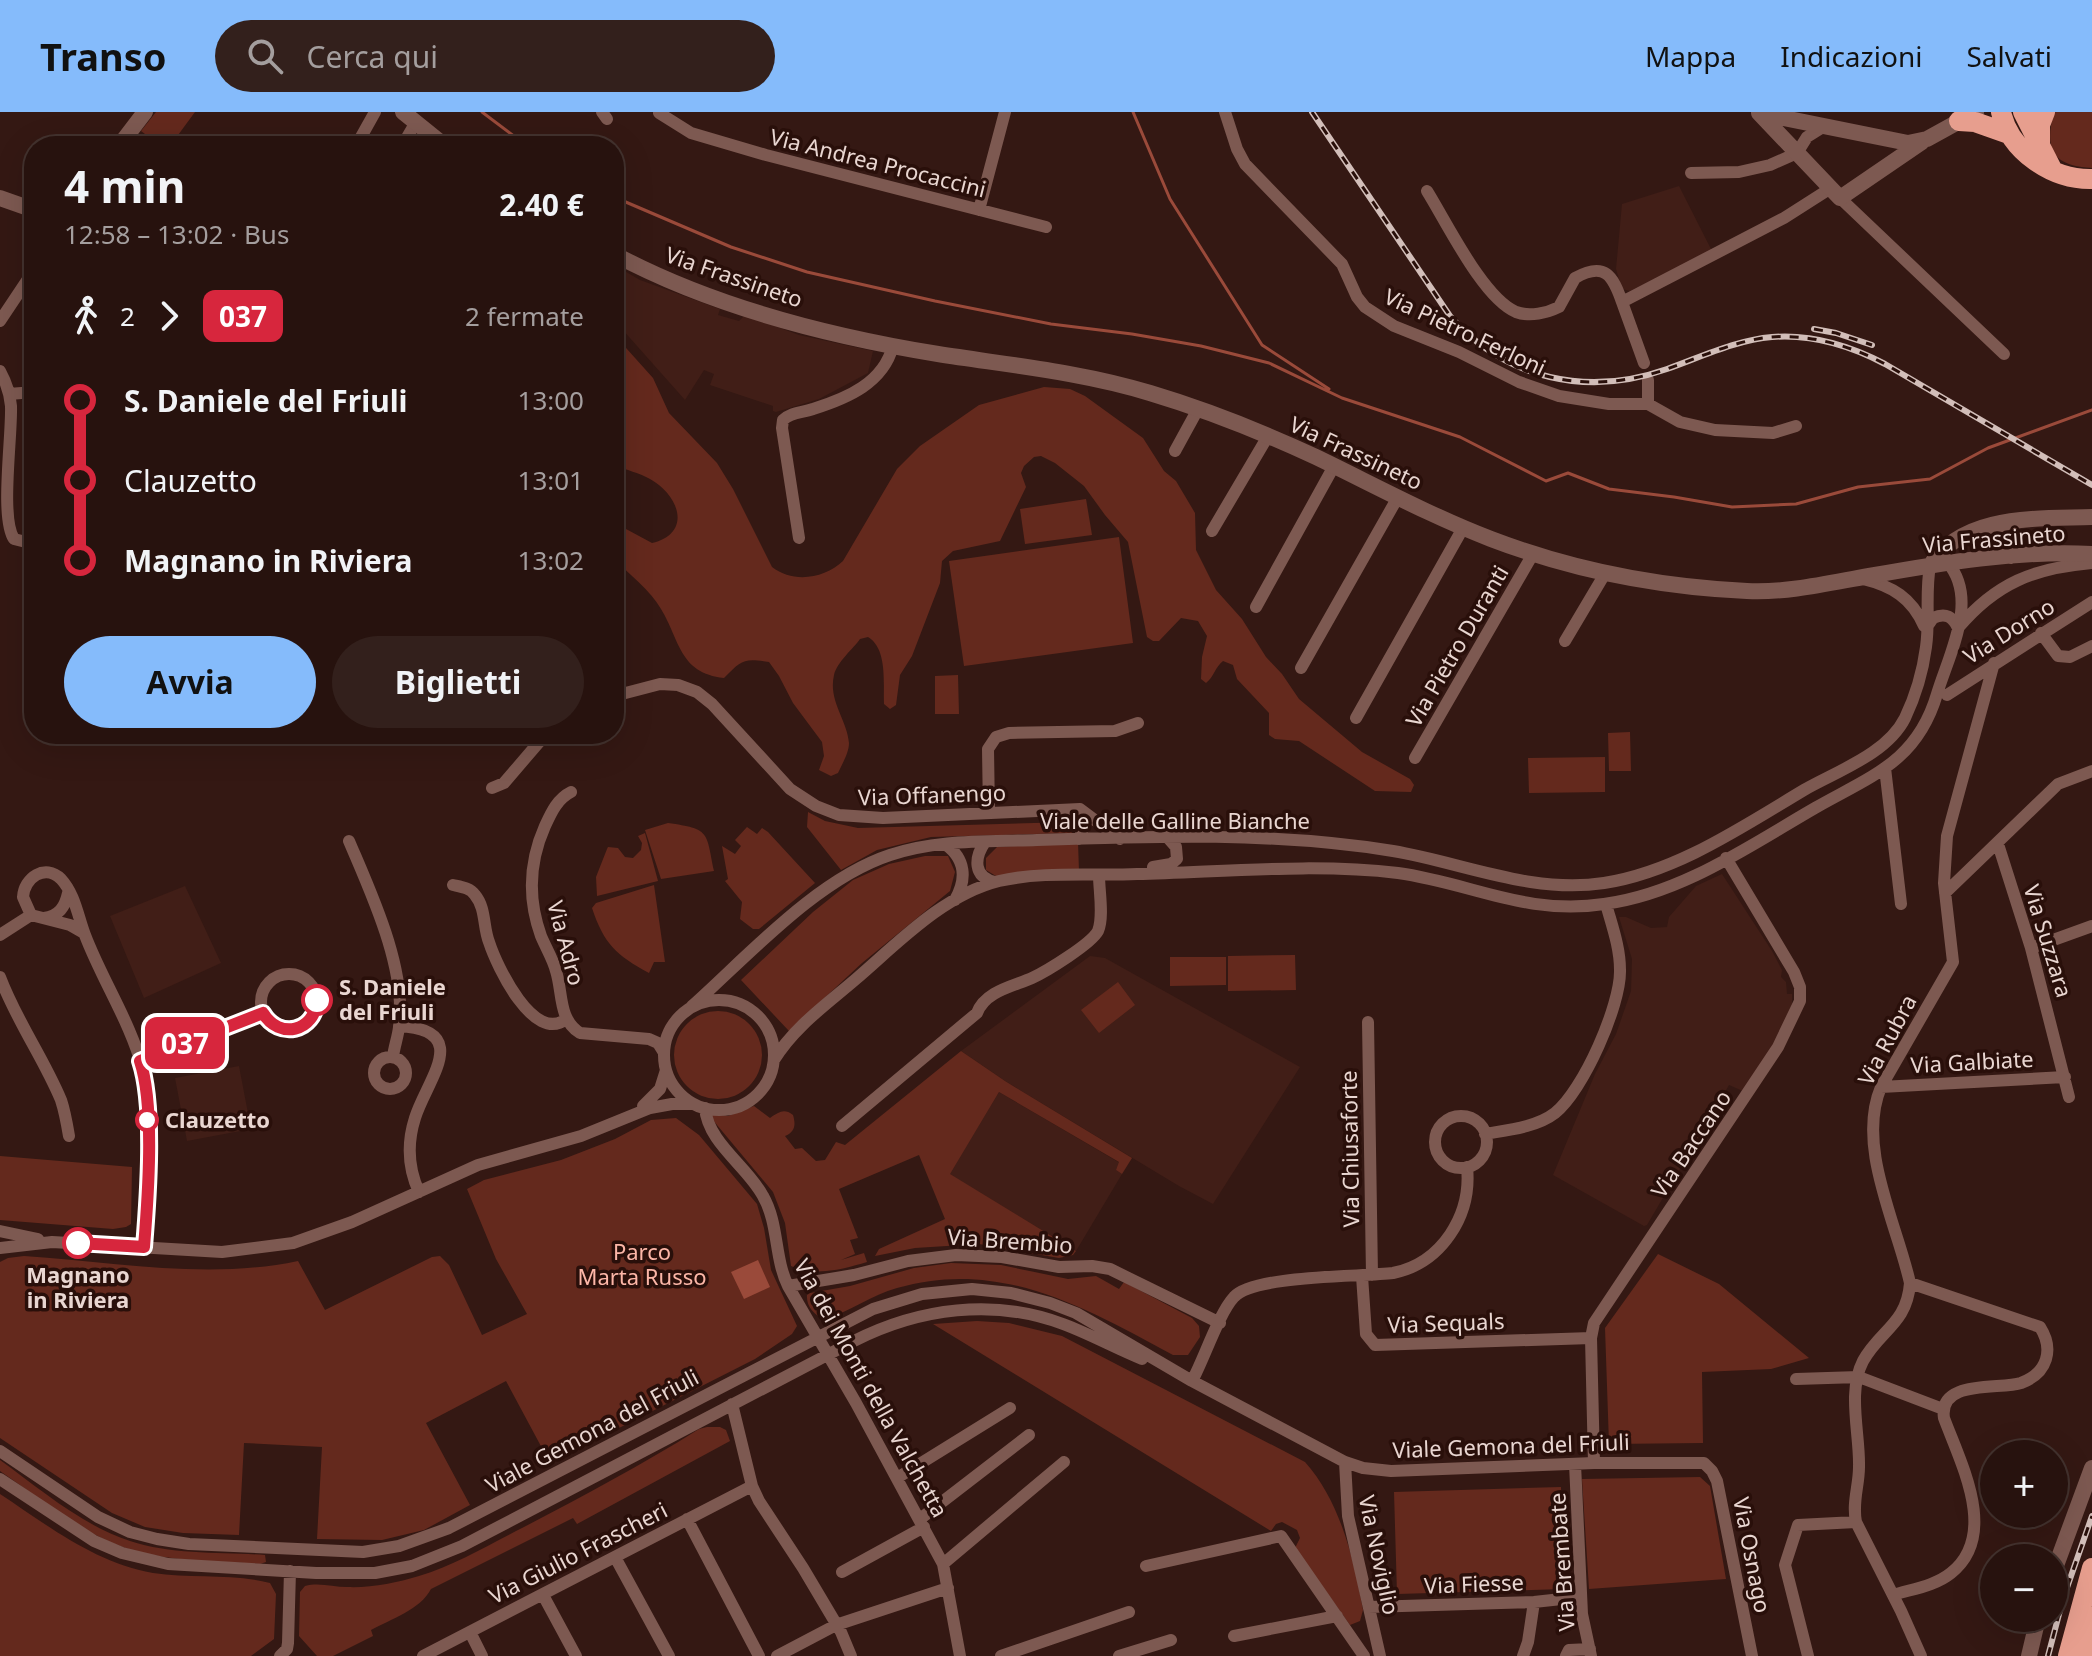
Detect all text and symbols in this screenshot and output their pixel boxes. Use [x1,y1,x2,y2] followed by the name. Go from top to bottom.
[215,20,775,92] search box
[40,30,167,82] text: Transo
[243,34,287,78] icon: search
[307,36,438,77] text: Cerca qui
[1645,37,1736,75] text: Mappa
[1780,37,1922,75] text: Indicazioni
[1966,37,2052,75] text: Salvati
[767,121,989,203] street label: Via Andrea Procaccini
[64,156,185,216] text: 4 min
[499,184,584,225] text: 2.40 €
[64,216,289,252] text: 12:58 – 13:02 · Bus
[662,239,807,314] street label: Via Frassineto
[1380,280,1551,382] street label: Via Pietro Ferloni
[64,294,108,338] icon: walk
[147,294,191,338] icon: forward
[219,297,267,335] text: 037
[120,298,135,334] text: 2
[465,298,584,334] text: 2 fermate
[124,380,408,421] text: S. Daniele del Friuli
[518,382,584,418] text: 13:00
[1285,408,1428,496] street label: Via Frassineto
[124,460,257,501] text: Clauzetto
[518,462,584,498] text: 13:01
[1921,517,2067,559] street label: Via Frassineto
[124,540,412,581] text: Magnano in Riviera
[518,542,584,578] text: 13:02
[1398,559,1515,732] street label: Via Pietro Duranti
[1957,590,2060,670] street label: Via Dorno
[64,636,316,728] button: Avvia
[332,636,584,728] button: Biglietti
[857,776,1006,812] street label: Via Offanengo
[1040,805,1310,835] street label: Viale delle Galline Bianche
[2018,881,2080,1001] street label: Via Suzzara
[541,897,593,988] street label: Via Adro
[339,971,446,1026] place label: S. Daniele del Friuli
[302,985,332,1015] marker: S. Daniele del Friuli
[1850,989,1923,1090] street label: Via Rubra
[139,1017,231,1069] line badge: 037
[161,1024,209,1062] text: 037
[1910,1043,2034,1079] street label: Via Galbiate
[1333,1070,1365,1228] street label: Via Chiusaforte
[1643,1084,1737,1203] street label: Via Baccano
[165,1104,270,1134] place label: Clauzetto
[136,1109,158,1131] marker: Clauzetto
[946,1221,1074,1259] street label: Via Brembio
[63,1228,93,1258] marker: Magnano in Riviera
[577,1236,707,1291] park label: Parco Marta Russo
[788,1253,956,1522] street label: Via dei Monti della Valchetta
[26,1259,130,1314] place label: Magnano in Riviera
[1387,1305,1505,1339] street label: Via Sequals
[480,1361,703,1499] street label: Viale Gemona del Friuli
[1392,1426,1630,1464] street label: Viale Gemona del Friuli
[1980,1440,2068,1632] map controls
[1980,1440,2068,1528] button: +
[1353,1492,1407,1617] street label: Via Noviglio
[1541,1492,1581,1632] street label: Via Brembate
[483,1494,672,1610] street label: Via Giulio Frascheri
[1727,1494,1779,1615] street label: Via Osnago
[1980,1544,2068,1632] button: −
[1424,1566,1524,1600] street label: Via Fiesse

